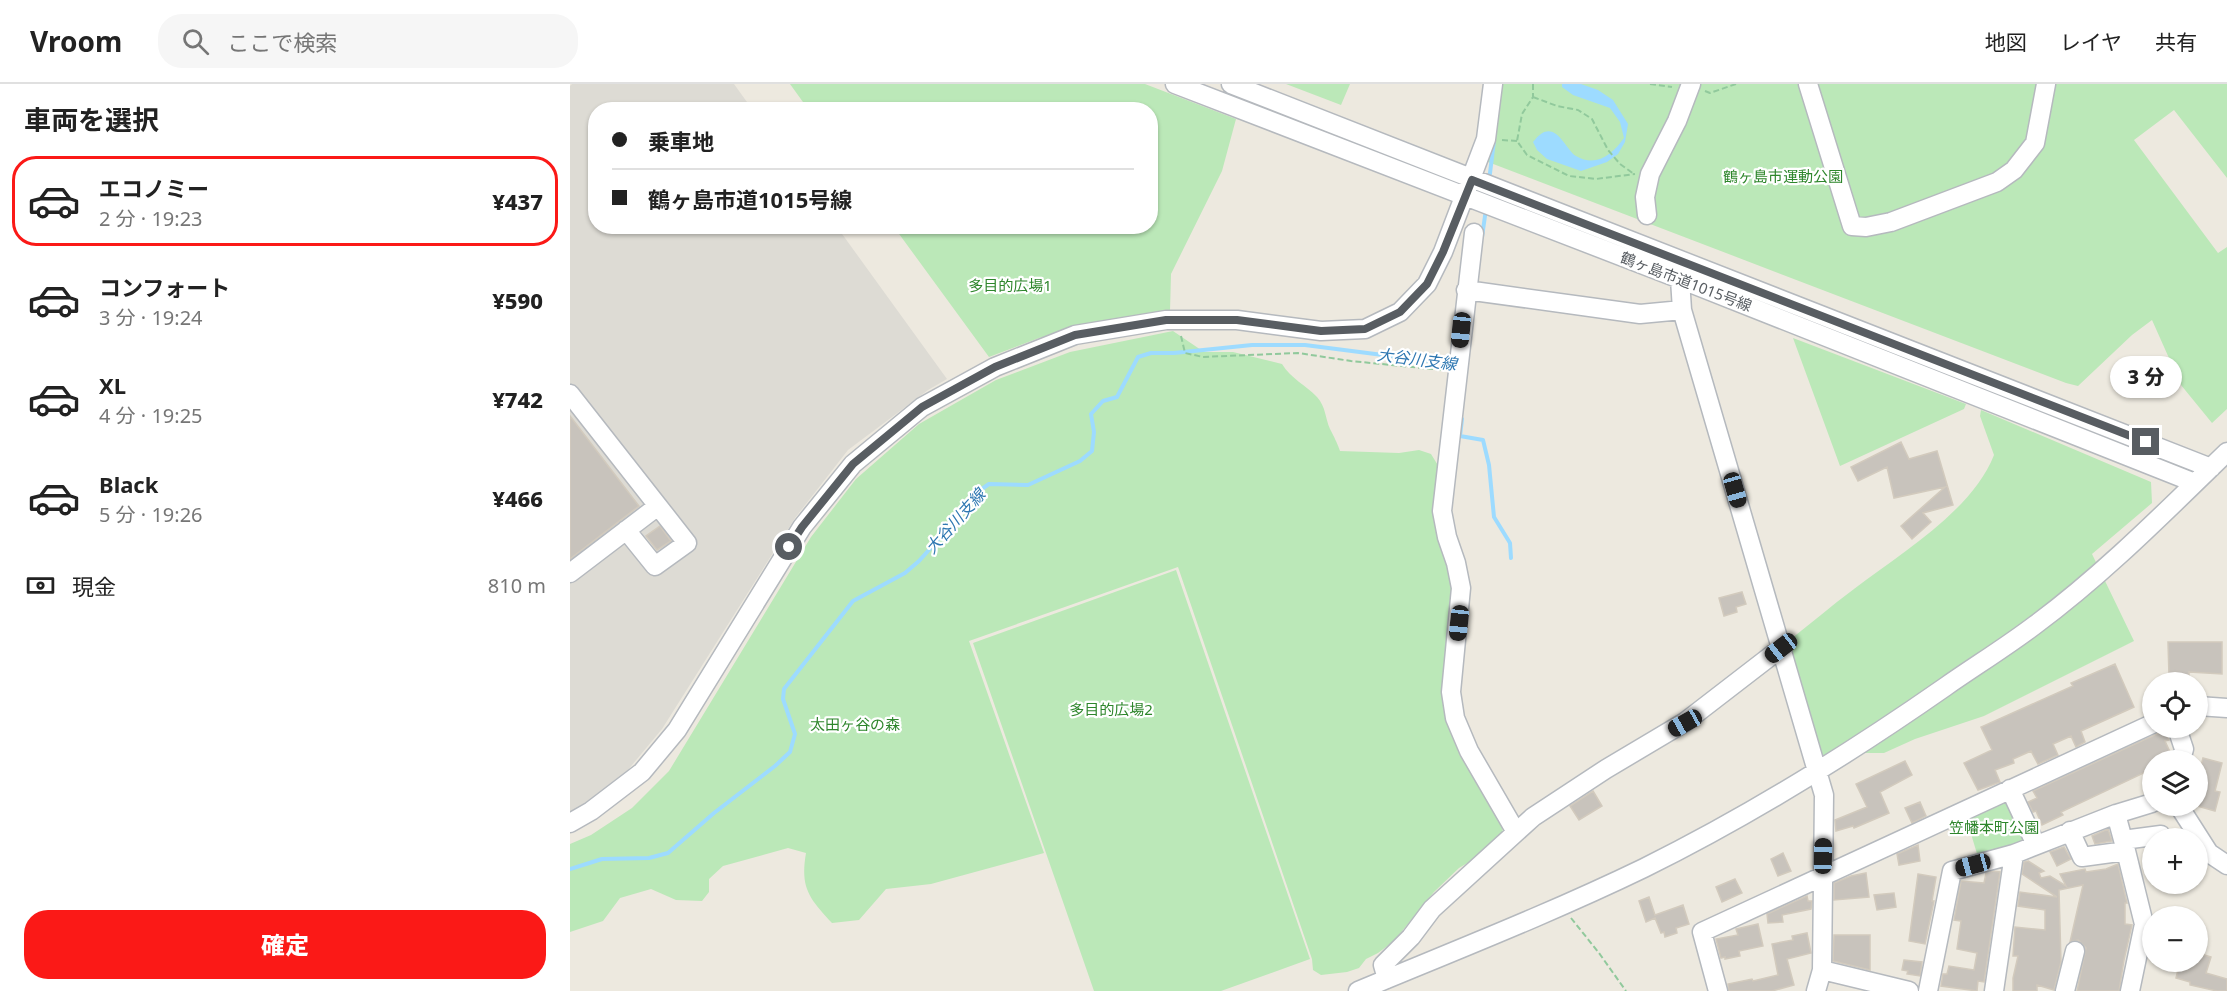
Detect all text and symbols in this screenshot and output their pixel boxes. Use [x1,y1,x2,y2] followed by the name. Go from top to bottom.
[158,14,578,68] search box
[30,22,122,60] text: Vroom
[179,25,212,58] icon: search
[227,27,337,57] text: ここで検索
[1985,28,2027,56] text: 地図
[2060,28,2122,56] text: レイヤ
[2155,28,2197,56] text: 共有
[24,101,159,138] text: 車両を選択
[648,126,714,156] text: 乗車地
[1723,166,1843,186] park label: 鶴ヶ島市運動公園
[99,173,209,203] text: エコノミー
[27,174,81,228] icon: car
[648,184,852,214] text: 鶴ヶ島市道1015号線
[492,186,543,216] text: ¥437
[99,205,203,232] text: 2 分 · 19:23
[1618,247,1755,315] street label: 鶴ヶ島市道1015号線
[99,272,230,302] text: コンフォート
[27,273,81,327] icon: car
[968,275,1052,295] park label: 多目的広場1
[492,285,543,315] text: ¥590
[99,304,203,331] text: 3 分 · 19:24
[1450,311,1472,349] car
[1376,343,1460,375] water label: 大谷川支線
[2110,355,2182,397] callout: 3 分
[2128,363,2164,390] text: 3 分
[99,370,126,400] text: XL
[27,372,81,426] icon: car
[492,384,543,414] text: ¥742
[99,402,203,429] text: 4 分 · 19:25
[2132,428,2159,455] route end
[99,469,158,499] text: Black
[1721,470,1749,510] car
[27,471,81,525] icon: car
[920,482,991,558] water label: 大谷川支線
[492,483,543,513] text: ¥466
[99,501,203,528] text: 5 分 · 19:26
[775,533,802,560] route start
[24,569,57,602] icon: cash
[72,571,116,601] text: 現金
[488,572,546,599] text: 810 m
[1448,604,1470,642] car
[1761,630,1801,666] car
[2142,672,2208,972] map controls
[2142,672,2208,738] button: locate
[1069,699,1153,719] park label: 多目的広場2
[1665,706,1705,740] car
[810,714,900,734] park label: 太田ヶ谷の森
[2142,750,2208,816] button: layers
[1949,817,2039,837] park label: 笠幡本町公園
[2142,828,2208,894] button: +
[1814,838,1832,874] car
[1953,852,1993,878] car
[2142,906,2208,972] button: −
[24,910,546,979] button: 確定

